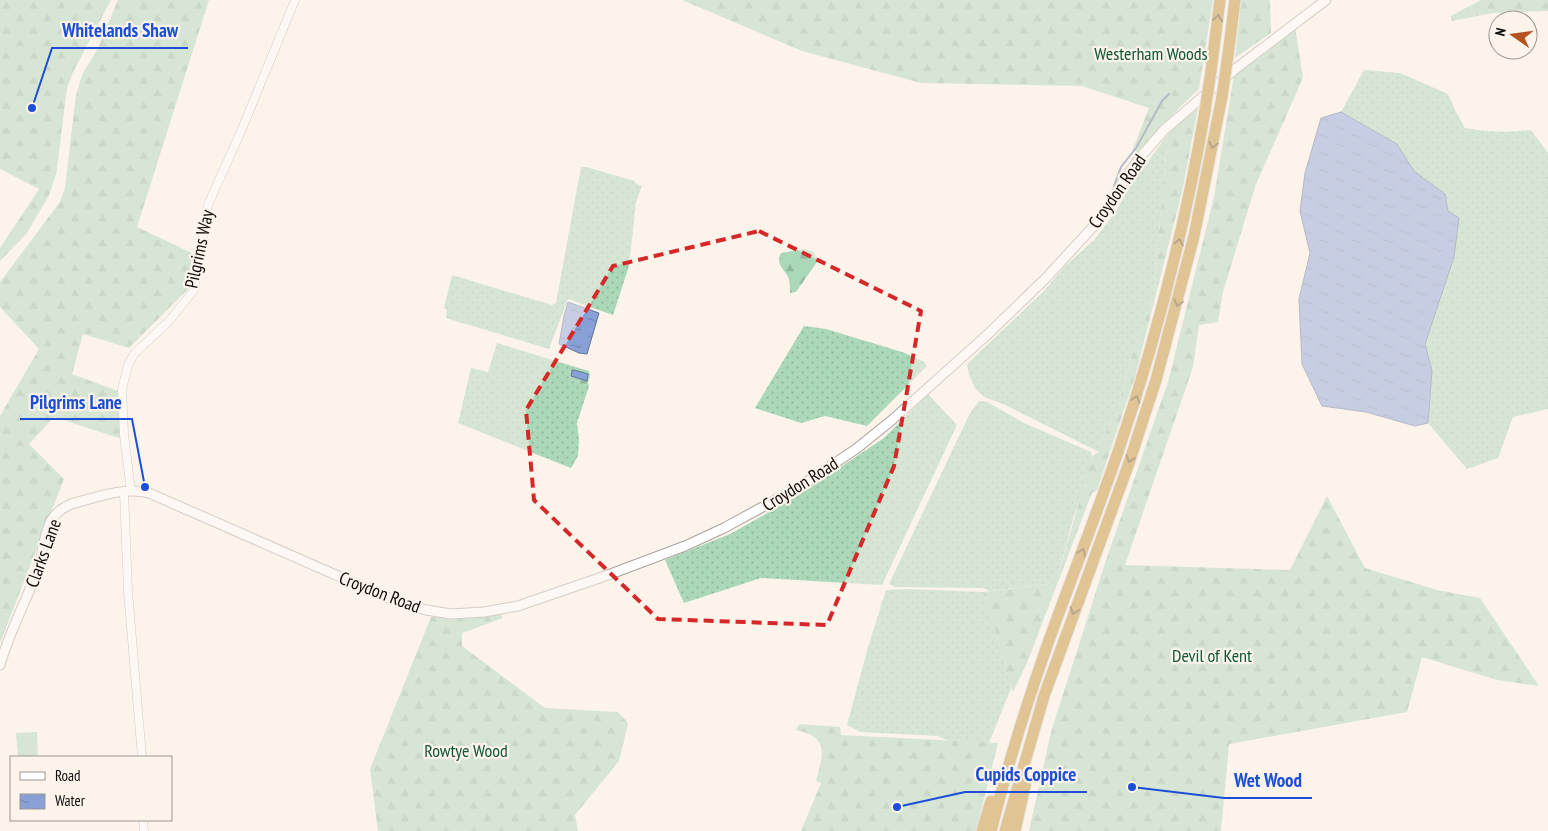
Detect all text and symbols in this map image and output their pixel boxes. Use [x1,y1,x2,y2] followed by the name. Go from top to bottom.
[1488,10,1538,60] north arrow
[52,14,188,48] callout: Whitelands Shaw
[1212,14,1223,22] one-way arrow
[61,18,179,42] text: Whitelands Shaw
[1491,26,1510,38] text: N
[1094,42,1208,65] park label: Westerham Woods
[1209,140,1219,149] one-way arrow
[1083,149,1151,233] street label: Croydon Road
[179,207,219,290] street label: Pilgrims Way
[1173,237,1184,246] one-way arrow
[1173,299,1184,308] one-way arrow
[20,385,132,419] callout: Pilgrims Lane
[30,390,122,414] text: Pilgrims Lane
[1130,395,1140,403] one-way arrow
[758,452,842,516] street label: Croydon Road
[1126,454,1136,462] one-way arrow
[20,516,66,590] street label: Clarks Lane
[1076,548,1086,557] one-way arrow
[336,566,424,618] street label: Croydon Road
[1070,606,1080,615] one-way arrow
[1172,644,1252,667] park label: Devil of Kent
[424,739,508,762] park label: Rowtye Wood
[10,756,172,821] legend
[965,758,1087,792] callout: Cupids Coppice
[976,762,1076,786] text: Cupids Coppice
[1224,764,1312,798] callout: Wet Wood
[55,766,81,785] text: Road
[1233,768,1302,792] text: Wet Wood
[55,791,86,810] text: Water

